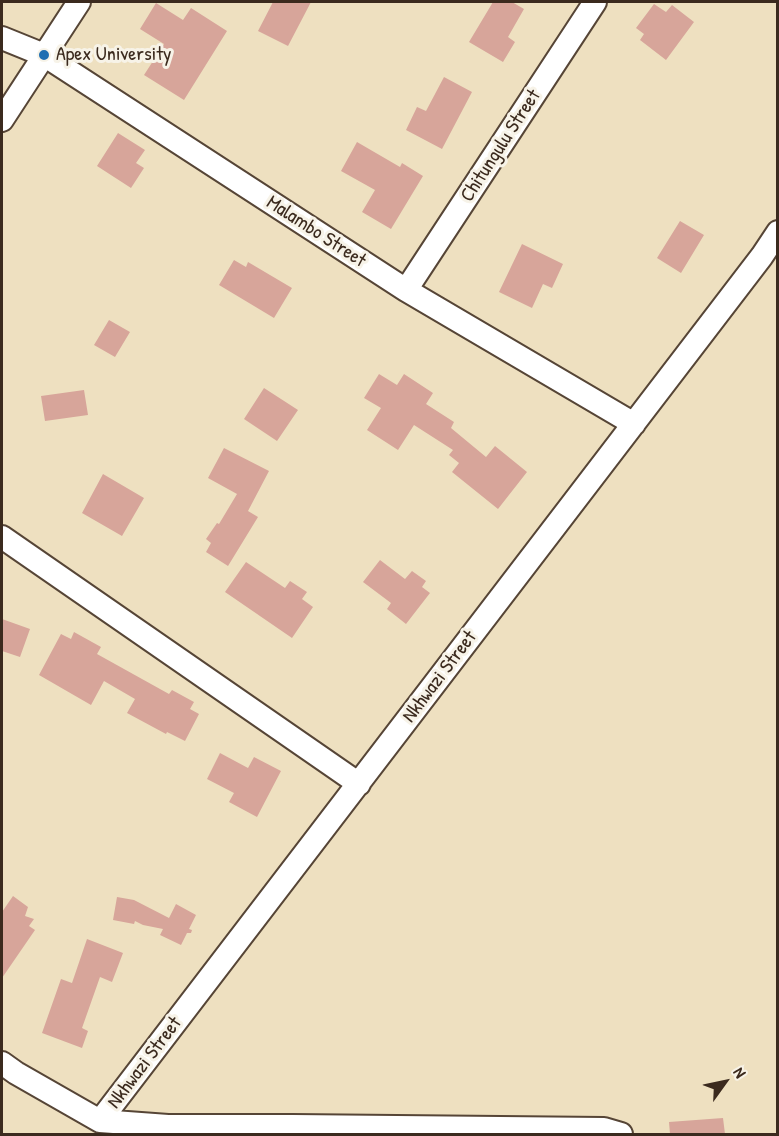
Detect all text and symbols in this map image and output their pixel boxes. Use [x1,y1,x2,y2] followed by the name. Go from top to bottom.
[56,43,172,67] place label: Apex University
[37,48,51,62] marker: Apex University
[456,85,546,207] street label: Chitungulu Street
[262,191,370,273] street label: Malambo Street
[398,626,482,728] street label: Nkhwazi Street
[103,1012,187,1114] street label: Nkhwazi Street
[695,1052,755,1112] north arrow
[729,1063,752,1082] text: N

